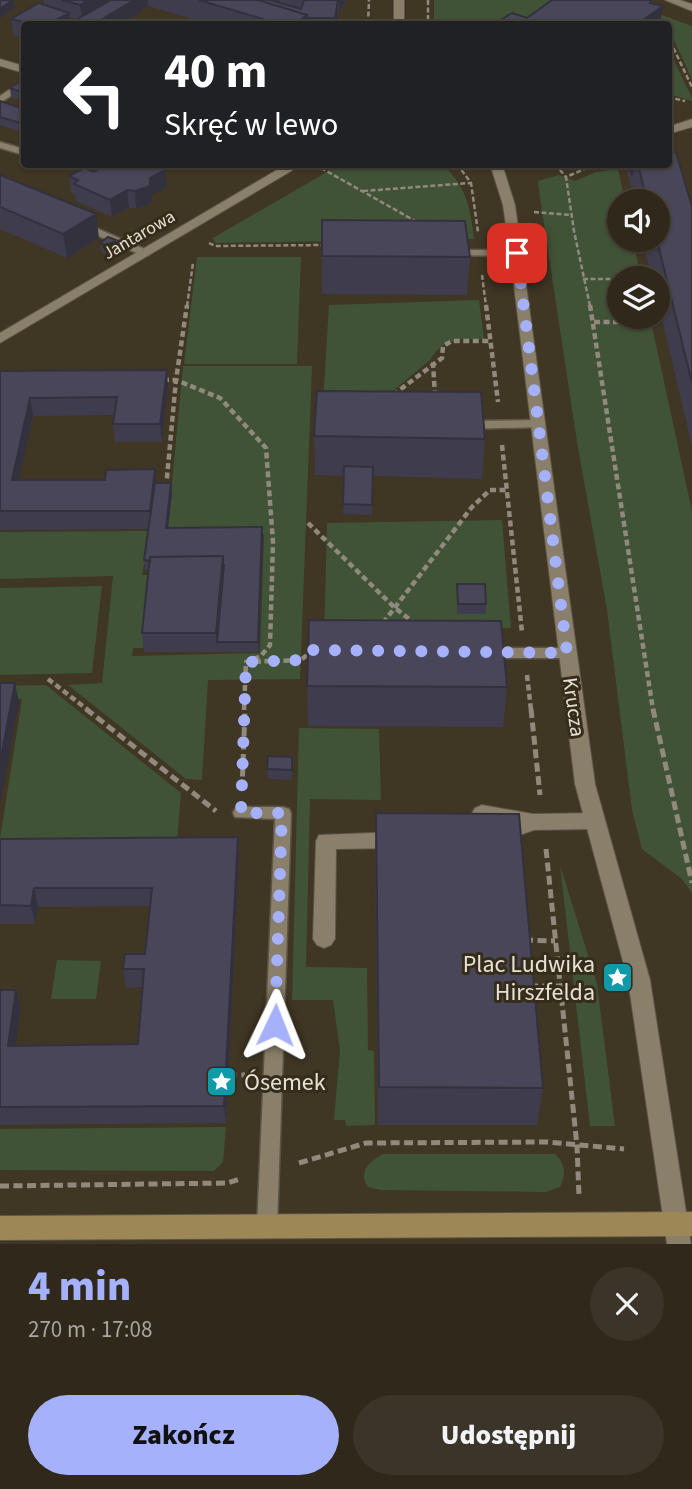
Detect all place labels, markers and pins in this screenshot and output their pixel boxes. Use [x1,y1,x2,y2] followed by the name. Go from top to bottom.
[487,223,547,283] pin
[463,947,595,1010] place label: Plac Ludwika Hirszfelda
[601,961,635,995] place icon: Plac Ludwika Hirszfelda
[204,1065,238,1099] place icon: Ósemek
[244,1065,326,1100] place label: Ósemek

